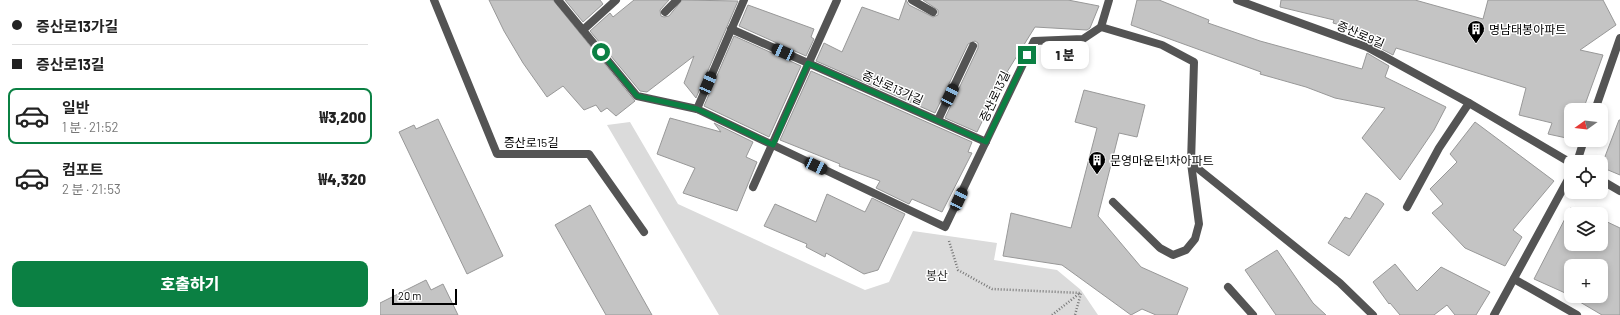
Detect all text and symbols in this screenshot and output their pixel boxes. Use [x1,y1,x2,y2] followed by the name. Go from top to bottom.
[36,17,118,35] text: 증산로13가길
[1335,18,1387,50] street label: 증산로9길
[1466,19,1486,44] building icon: 명남태봉아파트
[1489,22,1566,36] place label: 명남태봉아파트
[1041,41,1089,69] callout: 1 분
[770,42,796,62] car
[592,43,610,61] route start
[1018,46,1036,64] route end
[1055,47,1075,63] text: 1 분
[36,55,105,73] text: 증산로13길
[860,67,926,107] street label: 증산로13가길
[976,68,1012,124] street label: 증산로13길
[698,70,718,96] car
[939,82,961,108] car
[14,98,50,134] icon: car
[62,98,90,116] text: 일반
[1564,103,1608,147] north arrow
[1564,103,1608,303] map controls
[319,108,366,126] text: ₩3,200
[62,119,118,135] text: 1 분 · 21:52
[504,135,558,149] street label: 증산로15길
[1087,150,1107,175] building icon: 문영마운틴1차아파트
[1110,153,1214,167] place label: 문영마운틴1차아파트
[803,155,829,177] car
[1564,155,1608,199] button: locate
[14,160,50,196] icon: car
[62,160,103,178] text: 컴포트
[318,170,366,188] text: ₩4,320
[62,181,121,197] text: 2 분 · 21:53
[948,186,970,212] car
[1564,207,1608,251] button: layers
[1564,259,1608,303] button: +
[12,261,368,307] button: 호출하기
[926,268,948,282] park label: 봉산
[392,287,457,306] scale bar
[398,289,421,302] text: 20 m

